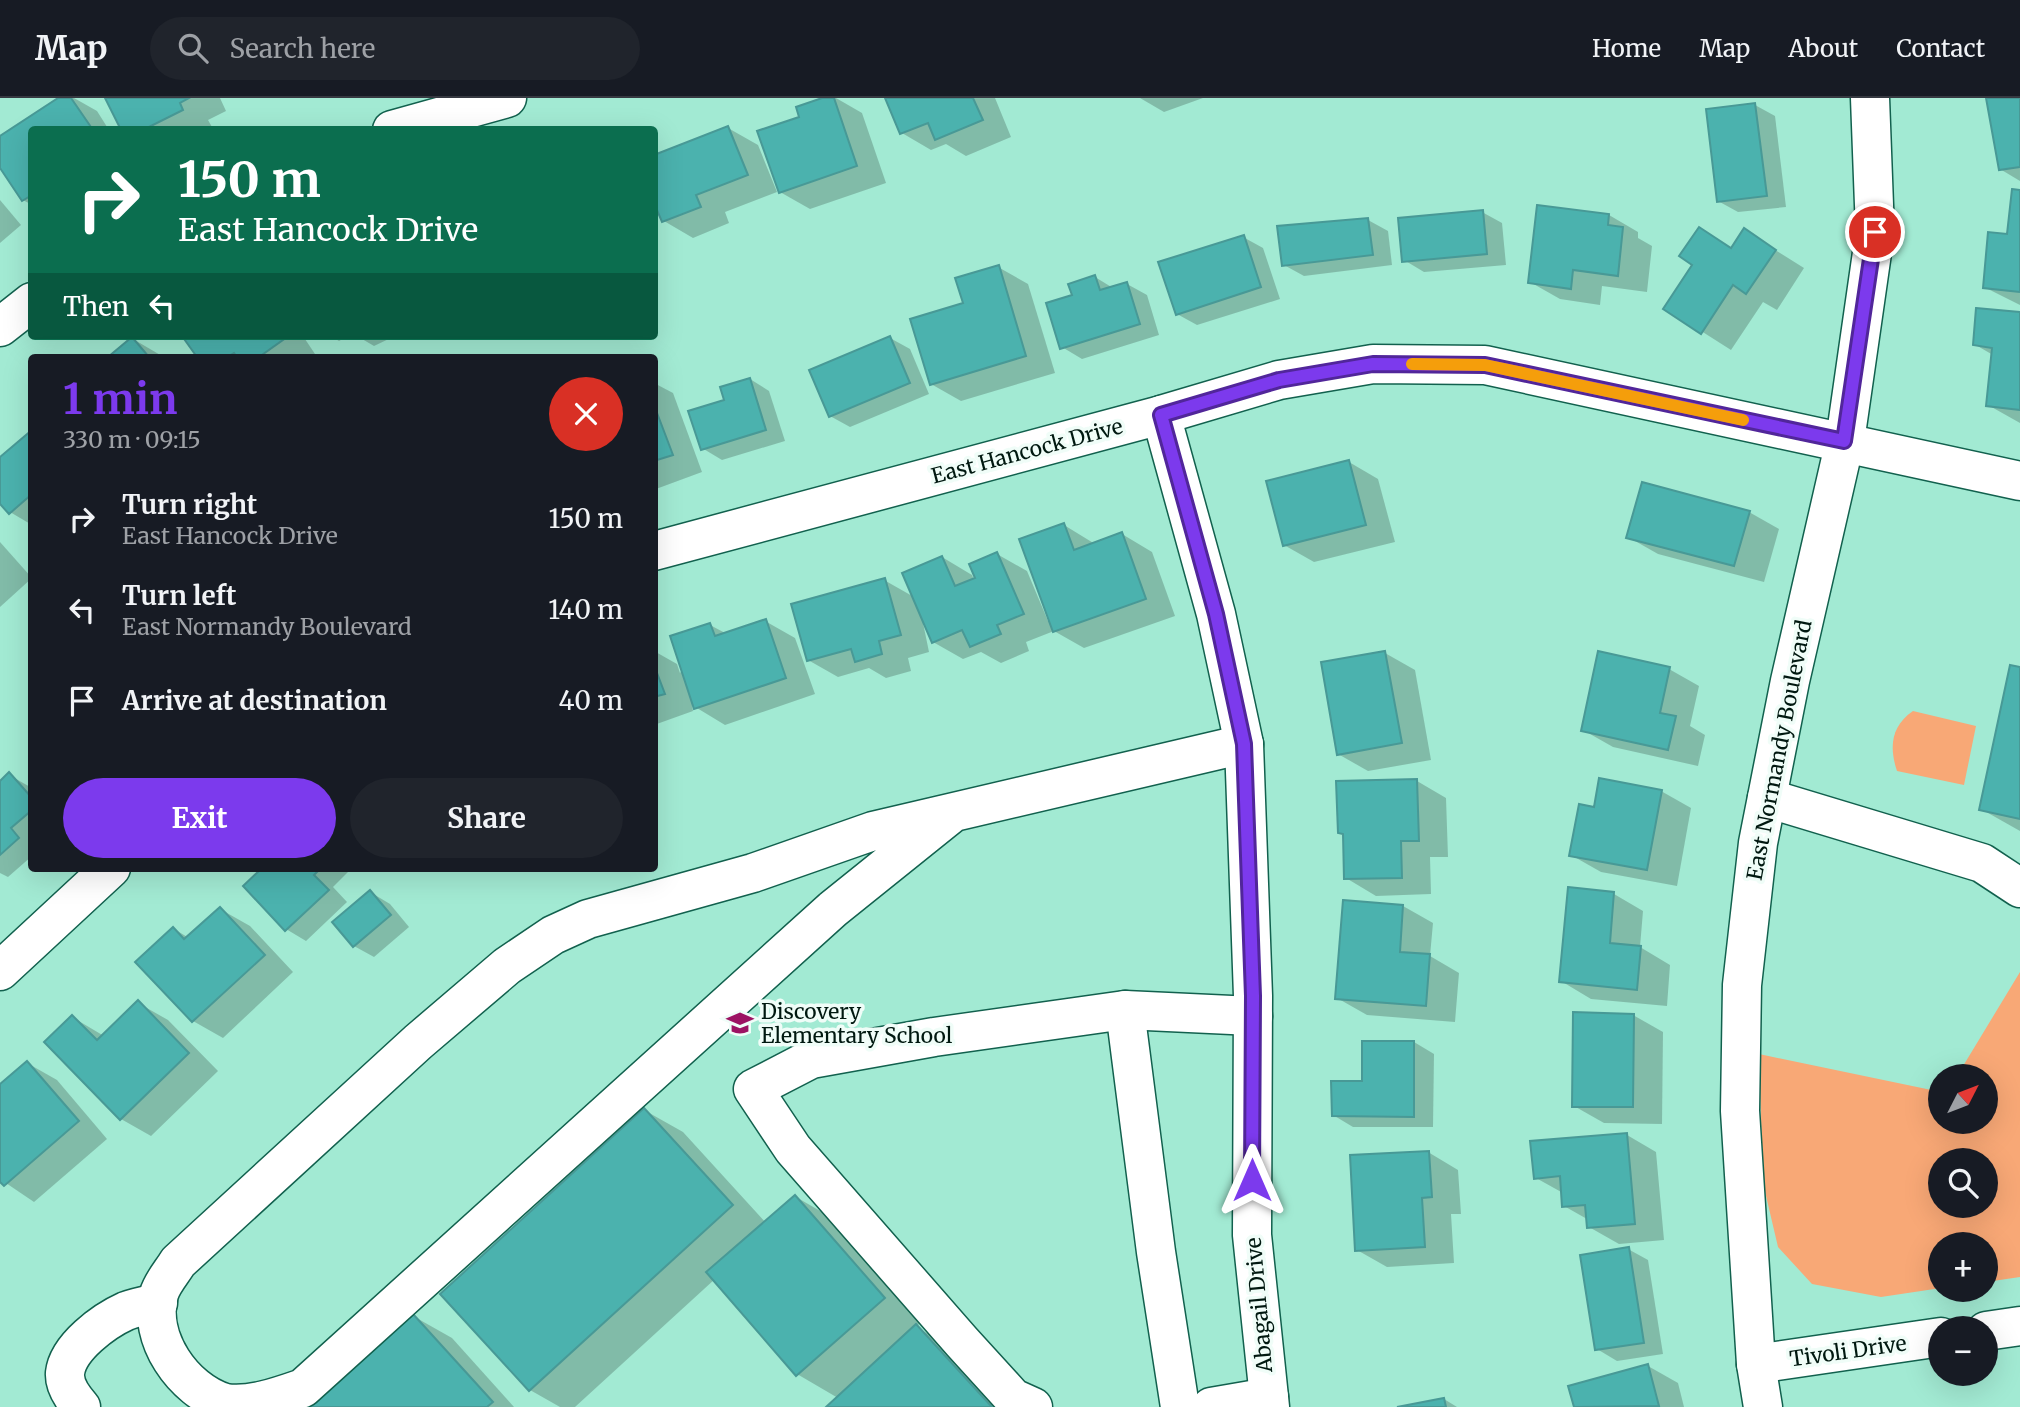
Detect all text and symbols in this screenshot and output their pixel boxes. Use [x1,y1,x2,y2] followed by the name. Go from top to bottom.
[150,17,640,80] search box
[35,28,108,69] text: Map
[174,29,212,67] icon: search
[230,32,375,65] text: Search here
[1592,33,1661,64] text: Home
[1699,33,1750,64] text: Map
[1788,33,1858,64] text: About
[1896,33,1985,64] text: Contact
[178,149,321,210] text: 150 m
[63,154,154,245] icon: right
[1845,202,1905,262] pin
[178,210,478,250] text: East Hancock Drive
[1856,213,1894,251] icon: arrive
[143,287,181,325] icon: left
[63,290,129,323] text: Then
[63,373,177,425] text: 1 min
[549,377,623,451] button: close
[928,412,1126,490] street label: East Hancock Drive
[63,425,201,454] text: 330 m · 09:15
[122,488,257,521] text: Turn right
[63,500,101,538] icon: right
[549,502,623,535] text: 150 m
[122,521,338,550] text: East Hancock Drive
[122,579,236,612] text: Turn left
[63,591,101,629] icon: left
[548,593,623,626] text: 140 m
[122,612,412,641] text: East Normandy Boulevard
[1741,617,1818,882] street label: East Normandy Boulevard
[63,682,101,720] icon: arrive
[122,684,387,717] text: Arrive at destination
[559,684,623,717] text: 40 m
[63,778,336,858] button: Exit
[350,778,623,858] button: Share
[761,998,953,1049] place label: Discovery Elementary School
[725,1008,755,1038] school or university icon: Discovery Elementary School
[1928,1064,1998,1134] north arrow
[1928,1064,1998,1386] map controls
[1215,1143,1289,1217] position arrow
[1928,1148,1998,1218] button: search
[1928,1232,1998,1302] button: +
[1240,1236,1278,1375] street label: Abagail Drive
[1928,1316,1998,1386] button: −
[1788,1329,1908,1373] street label: Tivoli Drive

